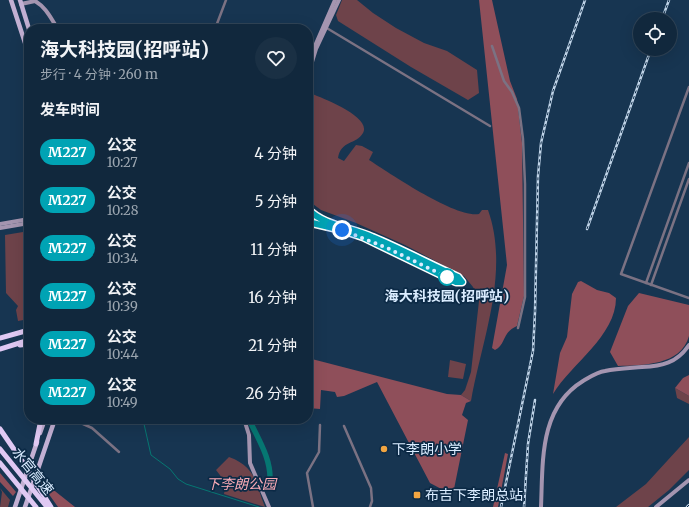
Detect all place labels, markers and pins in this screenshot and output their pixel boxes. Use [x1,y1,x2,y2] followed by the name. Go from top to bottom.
[438,268,456,286] marker: 海大科技园(招呼站)
[385,287,509,305] place label: 海大科技园(招呼站)
[392,440,462,458] place label: 下李朗小学
[379,444,389,454] marker: 下李朗小学
[425,486,523,504] place label: 布吉下李朗总站
[412,490,422,500] marker: 布吉下李朗总站

